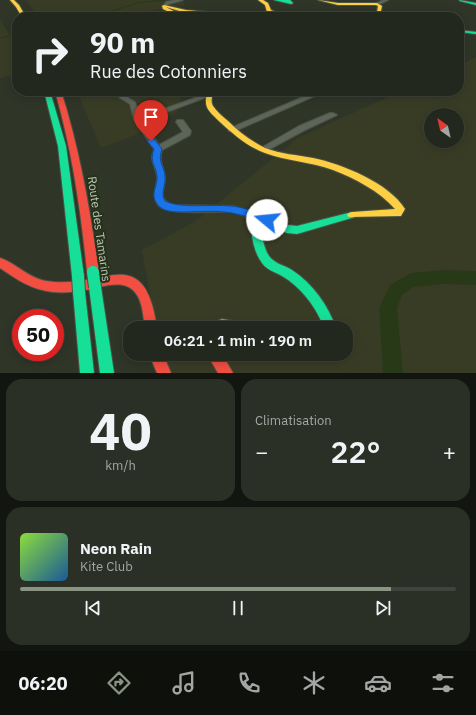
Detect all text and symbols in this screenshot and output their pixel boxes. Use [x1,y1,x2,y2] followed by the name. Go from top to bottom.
[90,24,155,61] text: 90 m
[24,28,76,80] icon: right
[90,60,247,83] text: Rue des Cotonniers
[134,100,168,141] pin
[140,106,162,128] icon: arrive
[424,108,464,148] north arrow
[424,108,464,148] map controls
[85,175,114,283] street label: Route des Tamarins
[246,199,288,241] position arrow
[12,309,64,361] speed limit sign: 50
[164,331,312,350] text: 06:21 · 1 min · 190 m
[89,397,152,464] text: 40
[255,412,332,429] text: Climatisation
[330,432,381,471] text: 22°
[255,437,268,466] text: −
[443,437,456,466] text: +
[105,457,136,474] text: km/h
[80,539,152,558] text: Neon Rain
[80,558,133,575] text: Kite Club
[82,597,104,619] icon: previous
[227,597,249,619] icon: pause
[372,597,394,619] icon: next
[105,669,133,697] icon: directions
[170,669,198,697] icon: music
[235,669,263,697] icon: phone
[300,669,328,697] icon: climate
[364,669,392,697] icon: car
[429,669,457,697] icon: filters
[18,672,68,695] text: 06:20

